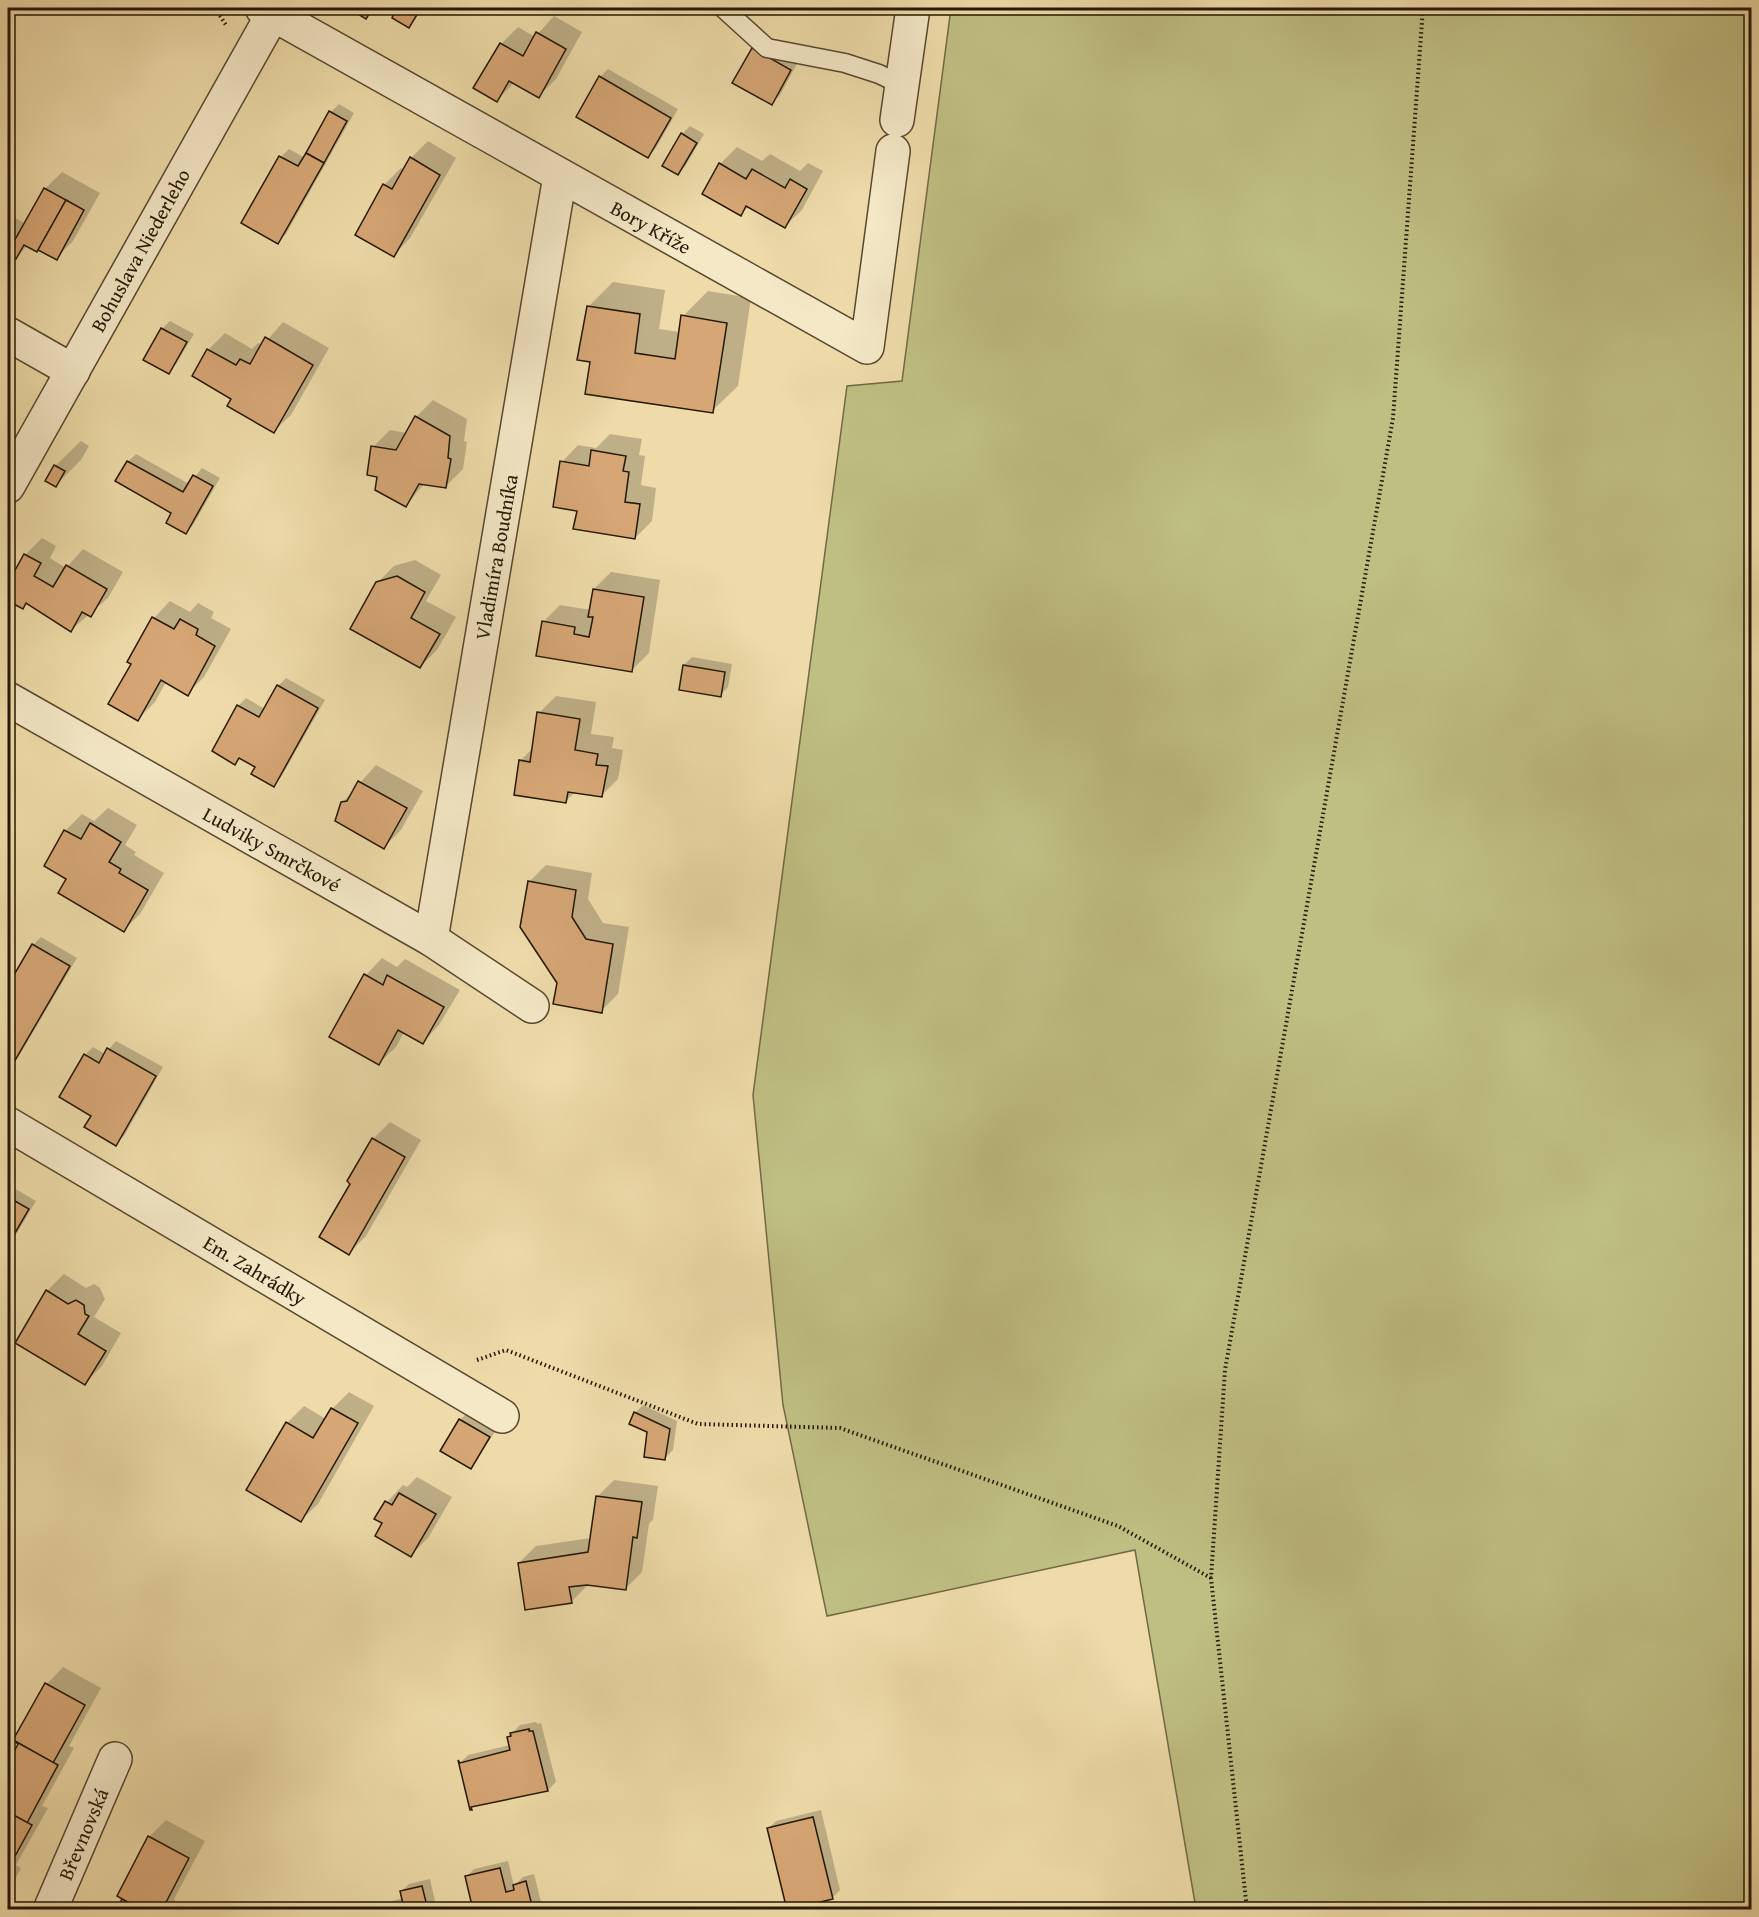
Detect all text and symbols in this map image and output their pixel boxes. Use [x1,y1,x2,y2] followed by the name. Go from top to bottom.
[83,163,197,337] street label: Bohuslava Niederleho
[605,193,697,261] street label: Bory Kříže
[467,471,525,642] street label: Vladimíra Boudníka
[198,799,346,899] street label: Ludviky Smrčkové
[198,1228,312,1312] street label: Em. Zahrádky
[51,1783,116,1885] street label: Břevnovská

